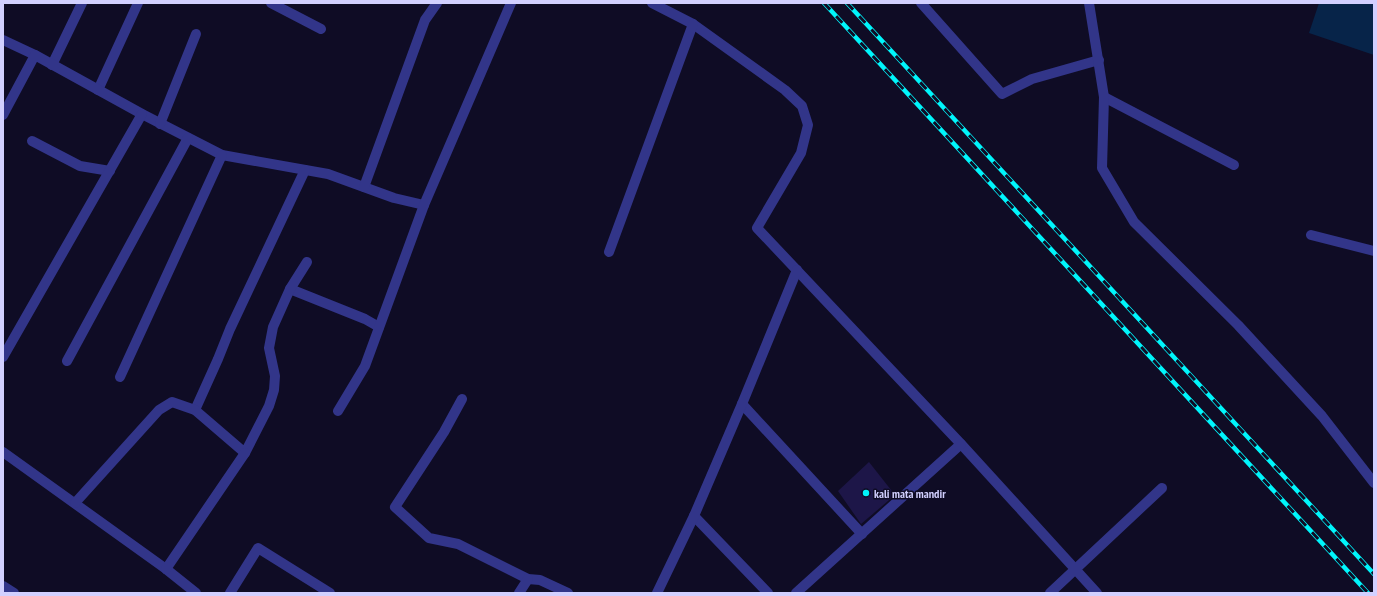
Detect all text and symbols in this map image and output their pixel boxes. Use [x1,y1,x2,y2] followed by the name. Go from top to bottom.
[874,486,946,501] place label: kali mata mandir
[861,488,871,498] marker: kali mata mandir

